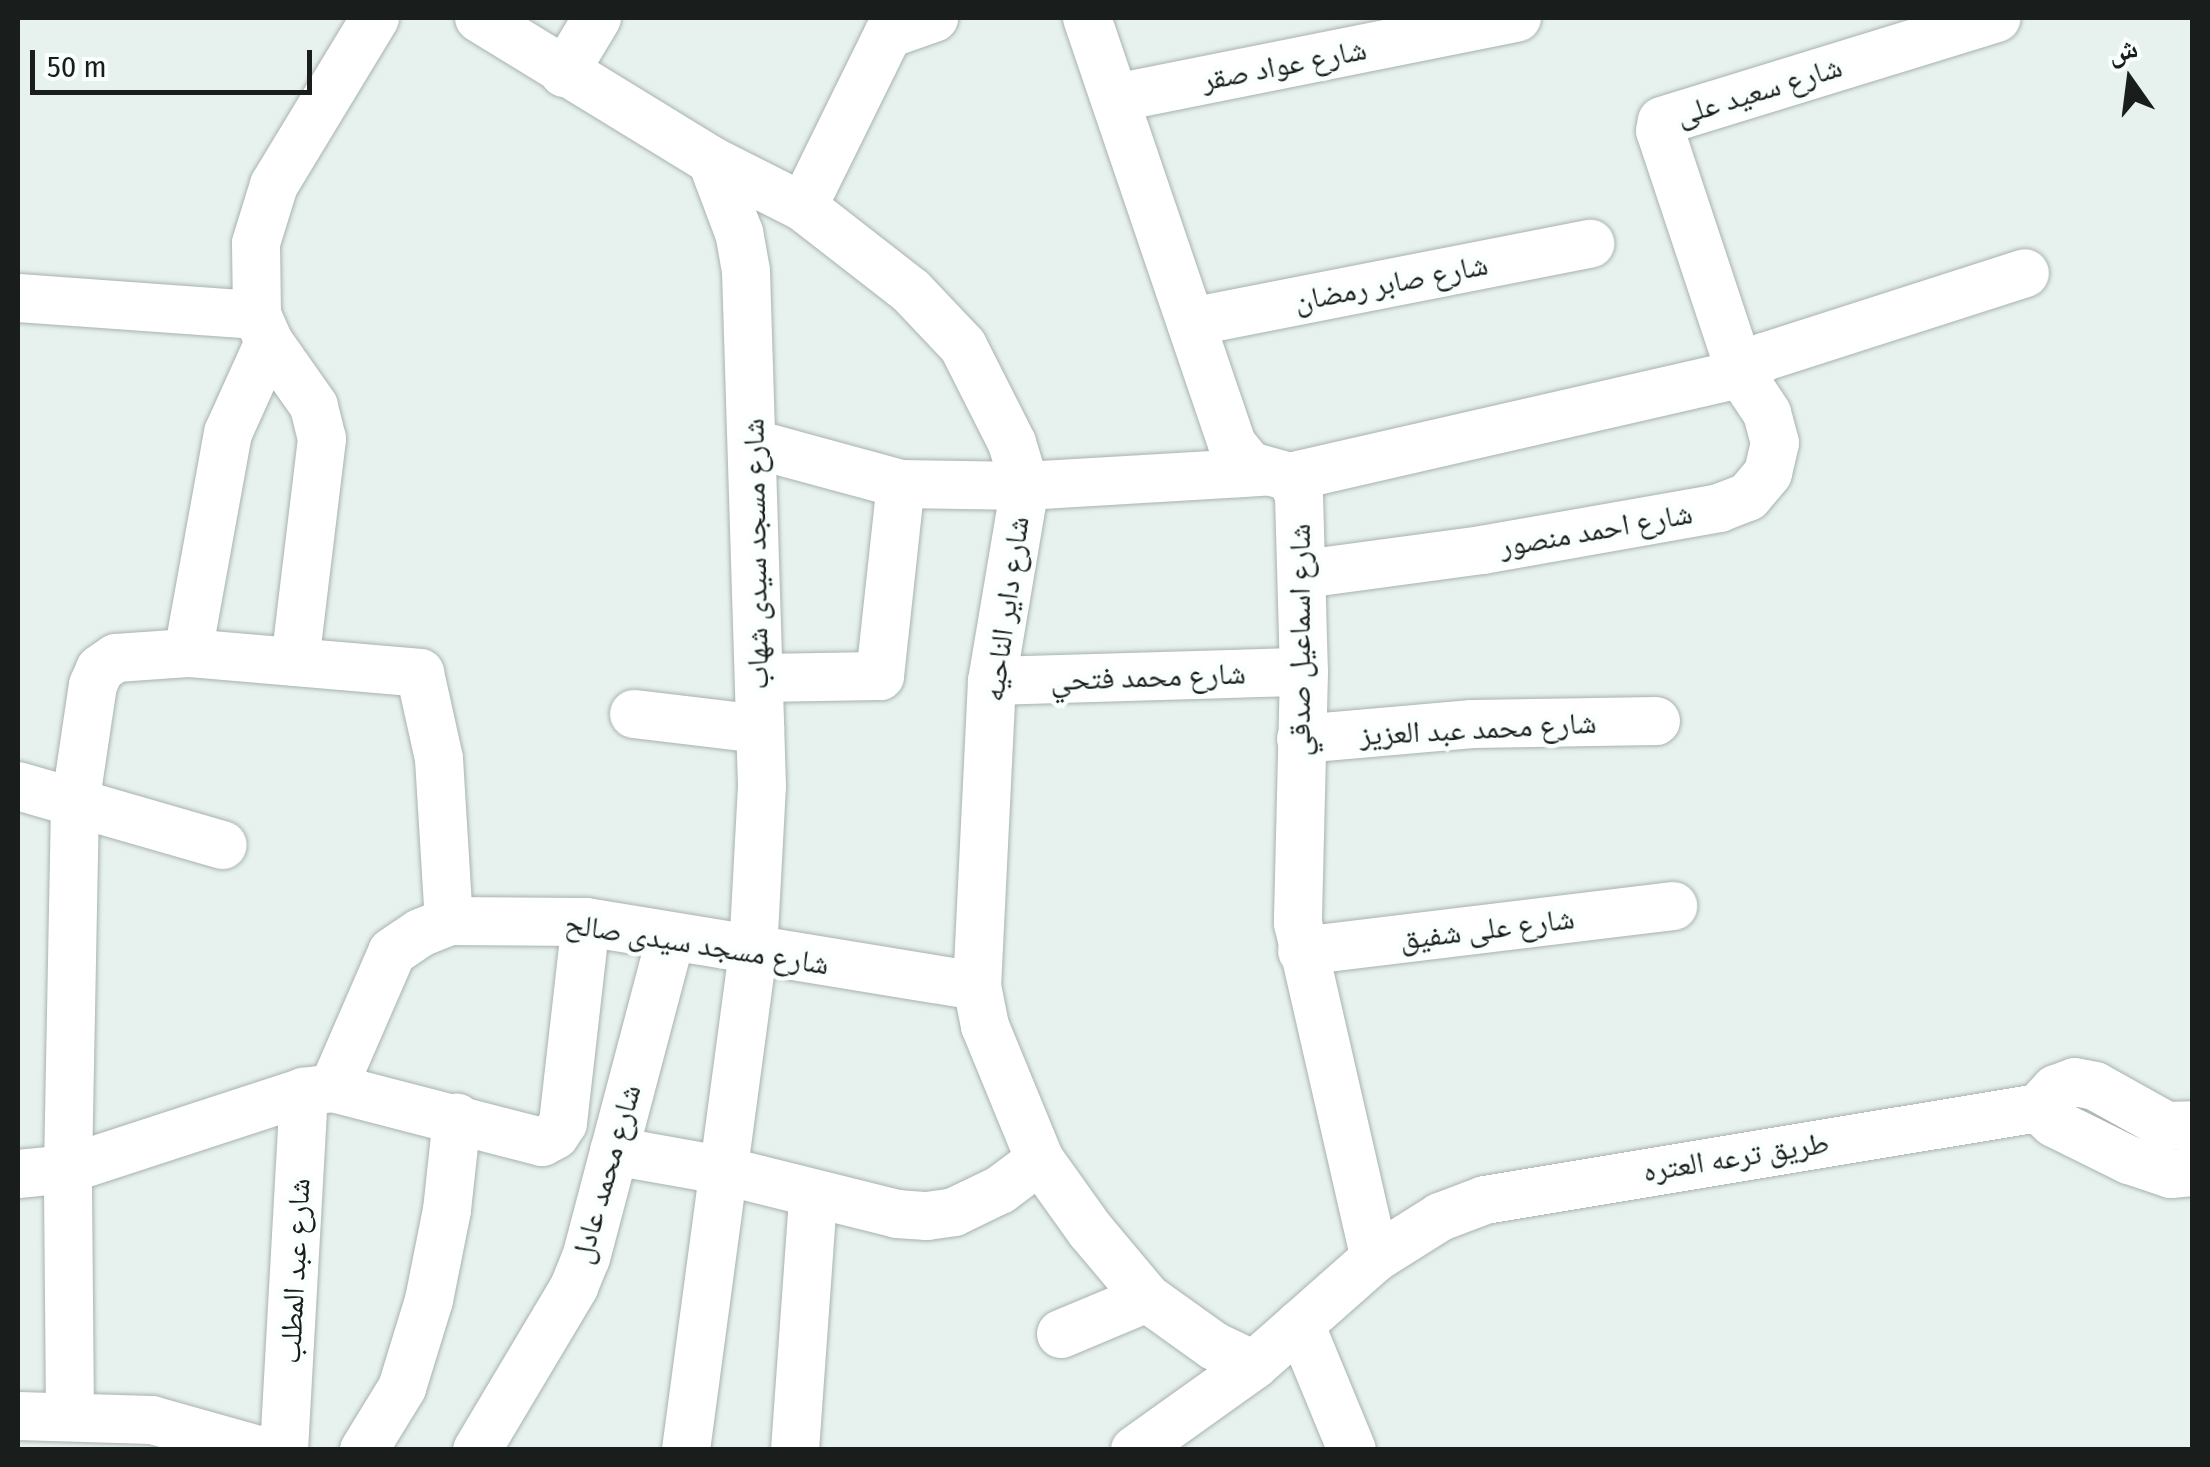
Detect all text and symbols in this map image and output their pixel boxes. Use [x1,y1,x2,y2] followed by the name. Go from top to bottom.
[35,30,318,92] scale bar
[2080,30,2180,130] north arrow
[1199,31,1369,99] street label: شارع عواد صقر
[2104,31,2141,70] text: ش
[47,49,107,85] text: 50 m
[1672,49,1846,133] street label: شارع سعيد على
[1291,247,1491,319] street label: شارع صابر رمضان
[736,418,776,690] street label: شارع مسجد سيدى شهاب
[1497,495,1695,565] street label: شارع احمد منصور
[975,514,1037,704] street label: شارع داير الناحيه
[1282,524,1318,756] street label: شارع اسماعيل صدقي
[1050,656,1246,698] street label: شارع محمد فتحي
[1359,705,1597,753] street label: شارع محمد عبد العزيز
[1398,900,1576,958] street label: شارع على شفيق
[562,905,832,983] street label: شارع مسجد سيدى صالح
[563,1080,649,1268] street label: شارع محمد عادل
[1640,1125,1832,1189] street label: طريق ترعه العتره
[272,1177,318,1365] street label: شارع عبد المطلب

